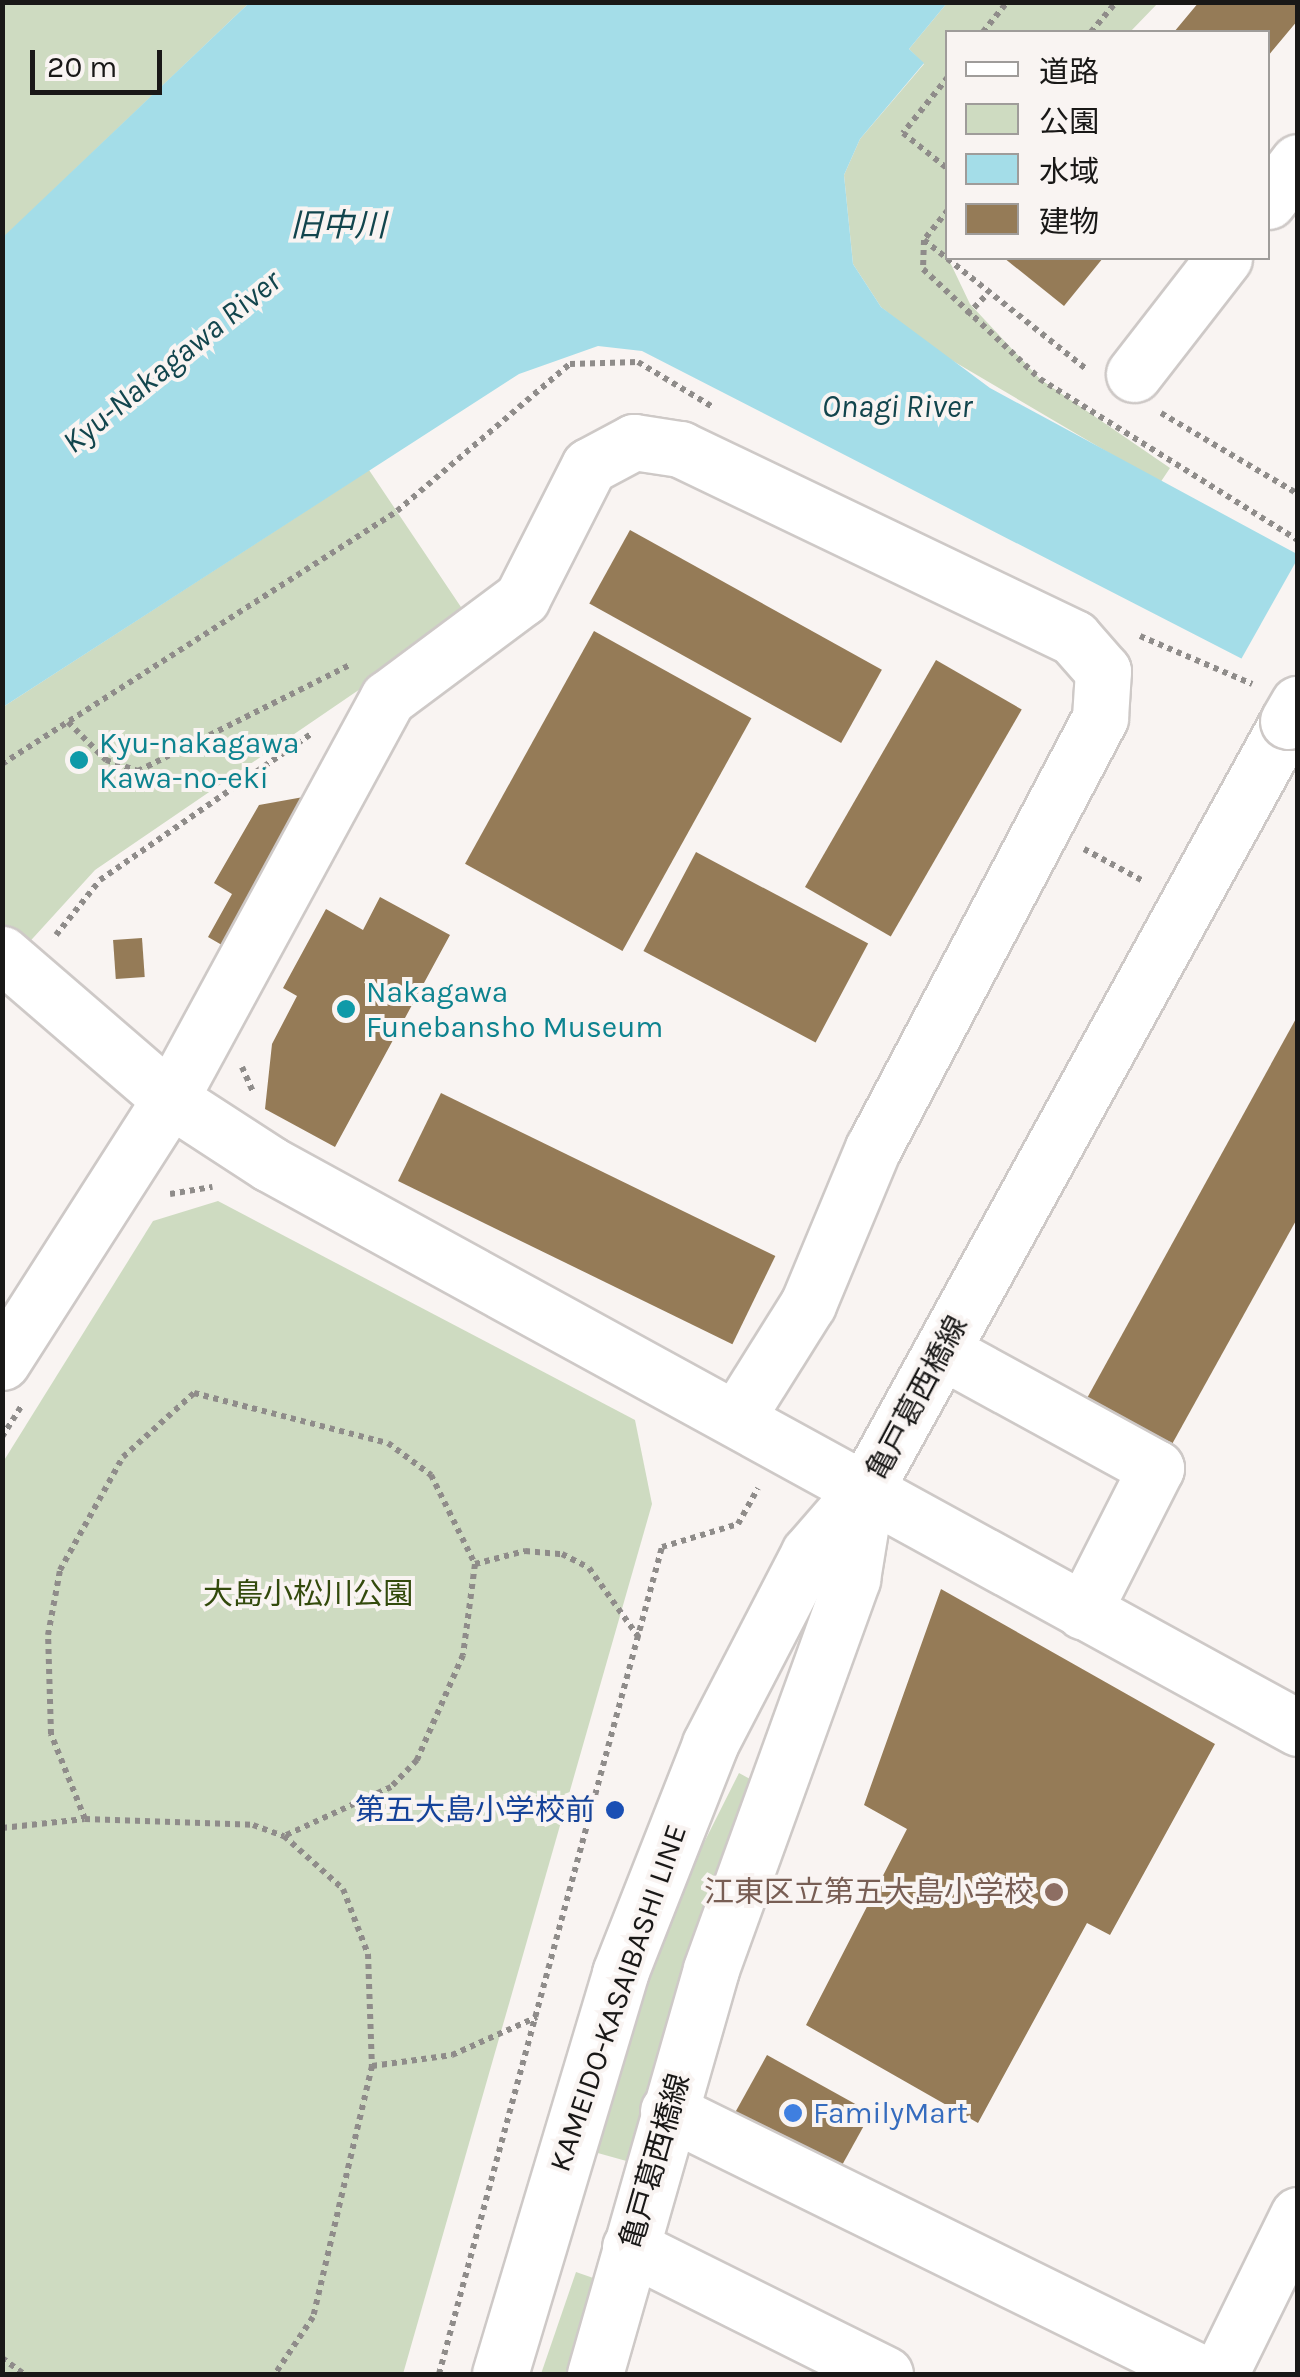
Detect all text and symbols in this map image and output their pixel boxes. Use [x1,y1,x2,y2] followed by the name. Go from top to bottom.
[35,30,168,92] scale bar
[945,30,1270,260] legend
[47,49,117,85] text: 20 m
[1039,54,1099,90] text: 道路
[1039,104,1099,140] text: 公園
[1039,154,1099,190] text: 水域
[1039,204,1099,240] text: 建物
[290,207,386,245] water label: 旧中川
[55,262,289,462] water label: Kyu-Nakagawa River
[822,388,972,426] water label: Onagi River
[99,725,300,796] place label: Kyu-nakagawa Kawa-no-eki
[68,749,90,771] marker: Kyu-nakagawa Kawa-no-eki
[366,974,663,1044] place label: Nakagawa Funebansho Museum
[335,998,357,1020] marker: Nakagawa Funebansho Museum
[859,1310,975,1486] street label: 亀戸葛西橋線
[203,1576,413,1612] park label: 大島小松川公園
[355,1792,595,1828] place label: 第五大島小学校前
[604,1799,626,1821] marker: 第五大島小学校前
[542,1820,694,2176] street label: KAMEIDO-KASAIBASHI LINE
[704,1874,1034,1910] place label: 江東区立第五大島小学校
[1043,1881,1065,1903] marker: 江東区立第五大島小学校
[613,2070,697,2252] street label: 亀戸葛西橋線
[813,2095,968,2131] place label: FamilyMart
[782,2102,804,2124] marker: FamilyMart

